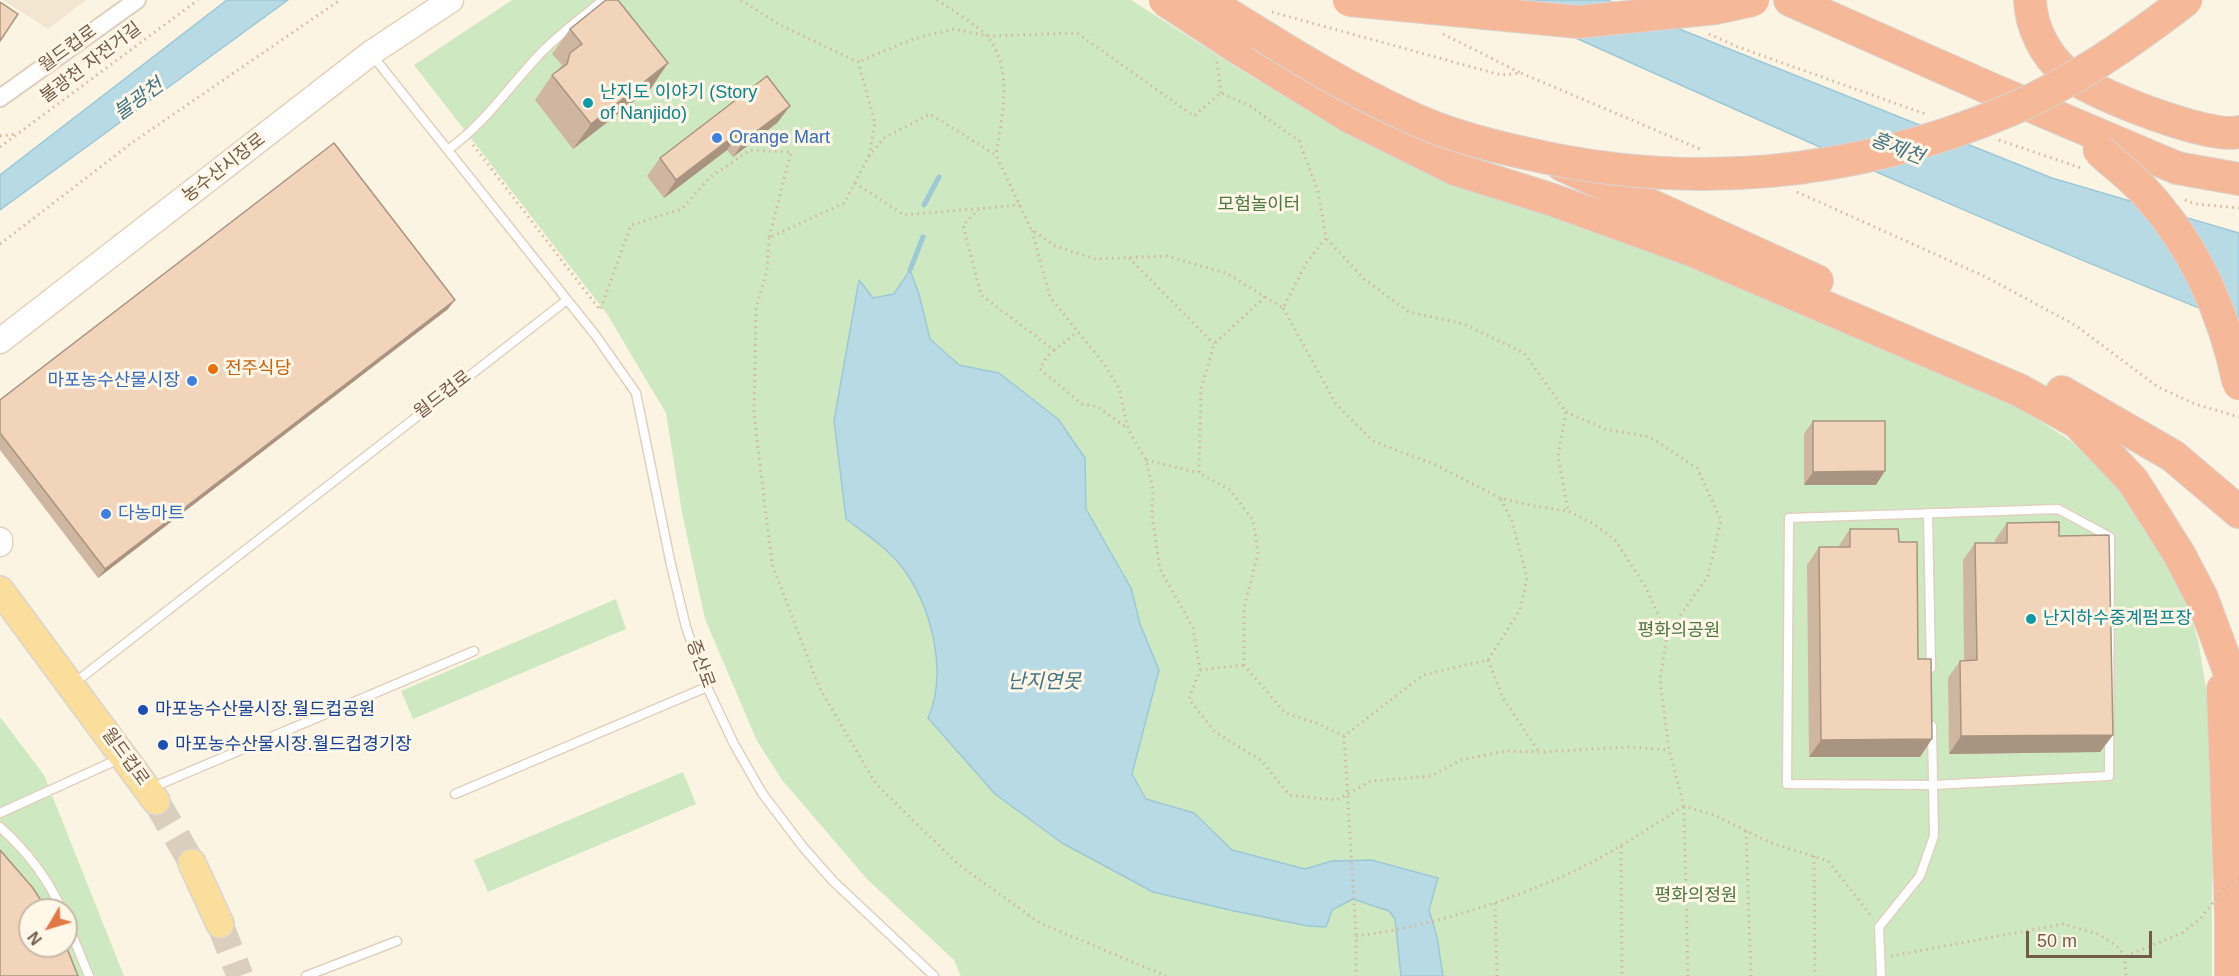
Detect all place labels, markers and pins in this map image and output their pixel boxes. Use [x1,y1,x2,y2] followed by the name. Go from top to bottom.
[600,82,757,124] place label: 난지도 이야기 (Story of Nanjido)
[581,96,595,110] marker: 난지도 이야기 (Story of Nanjido)
[729,127,830,149] place label: Orange Mart
[710,131,724,145] marker: Orange Mart
[225,358,291,380] place label: 전주식당
[206,362,220,376] marker: 전주식당
[48,370,180,392] place label: 마포농수산물시장
[185,374,199,388] marker: 마포농수산물시장
[118,503,184,525] place label: 다농마트
[99,507,113,521] marker: 다농마트
[2043,608,2192,630] place label: 난지하수중계펌프장
[2024,612,2038,626] marker: 난지하수중계펌프장
[155,699,375,721] place label: 마포농수산물시장.월드컵공원
[136,703,150,717] marker: 마포농수산물시장.월드컵공원
[175,734,412,756] place label: 마포농수산물시장.월드컵경기장
[156,738,170,752] marker: 마포농수산물시장.월드컵경기장

